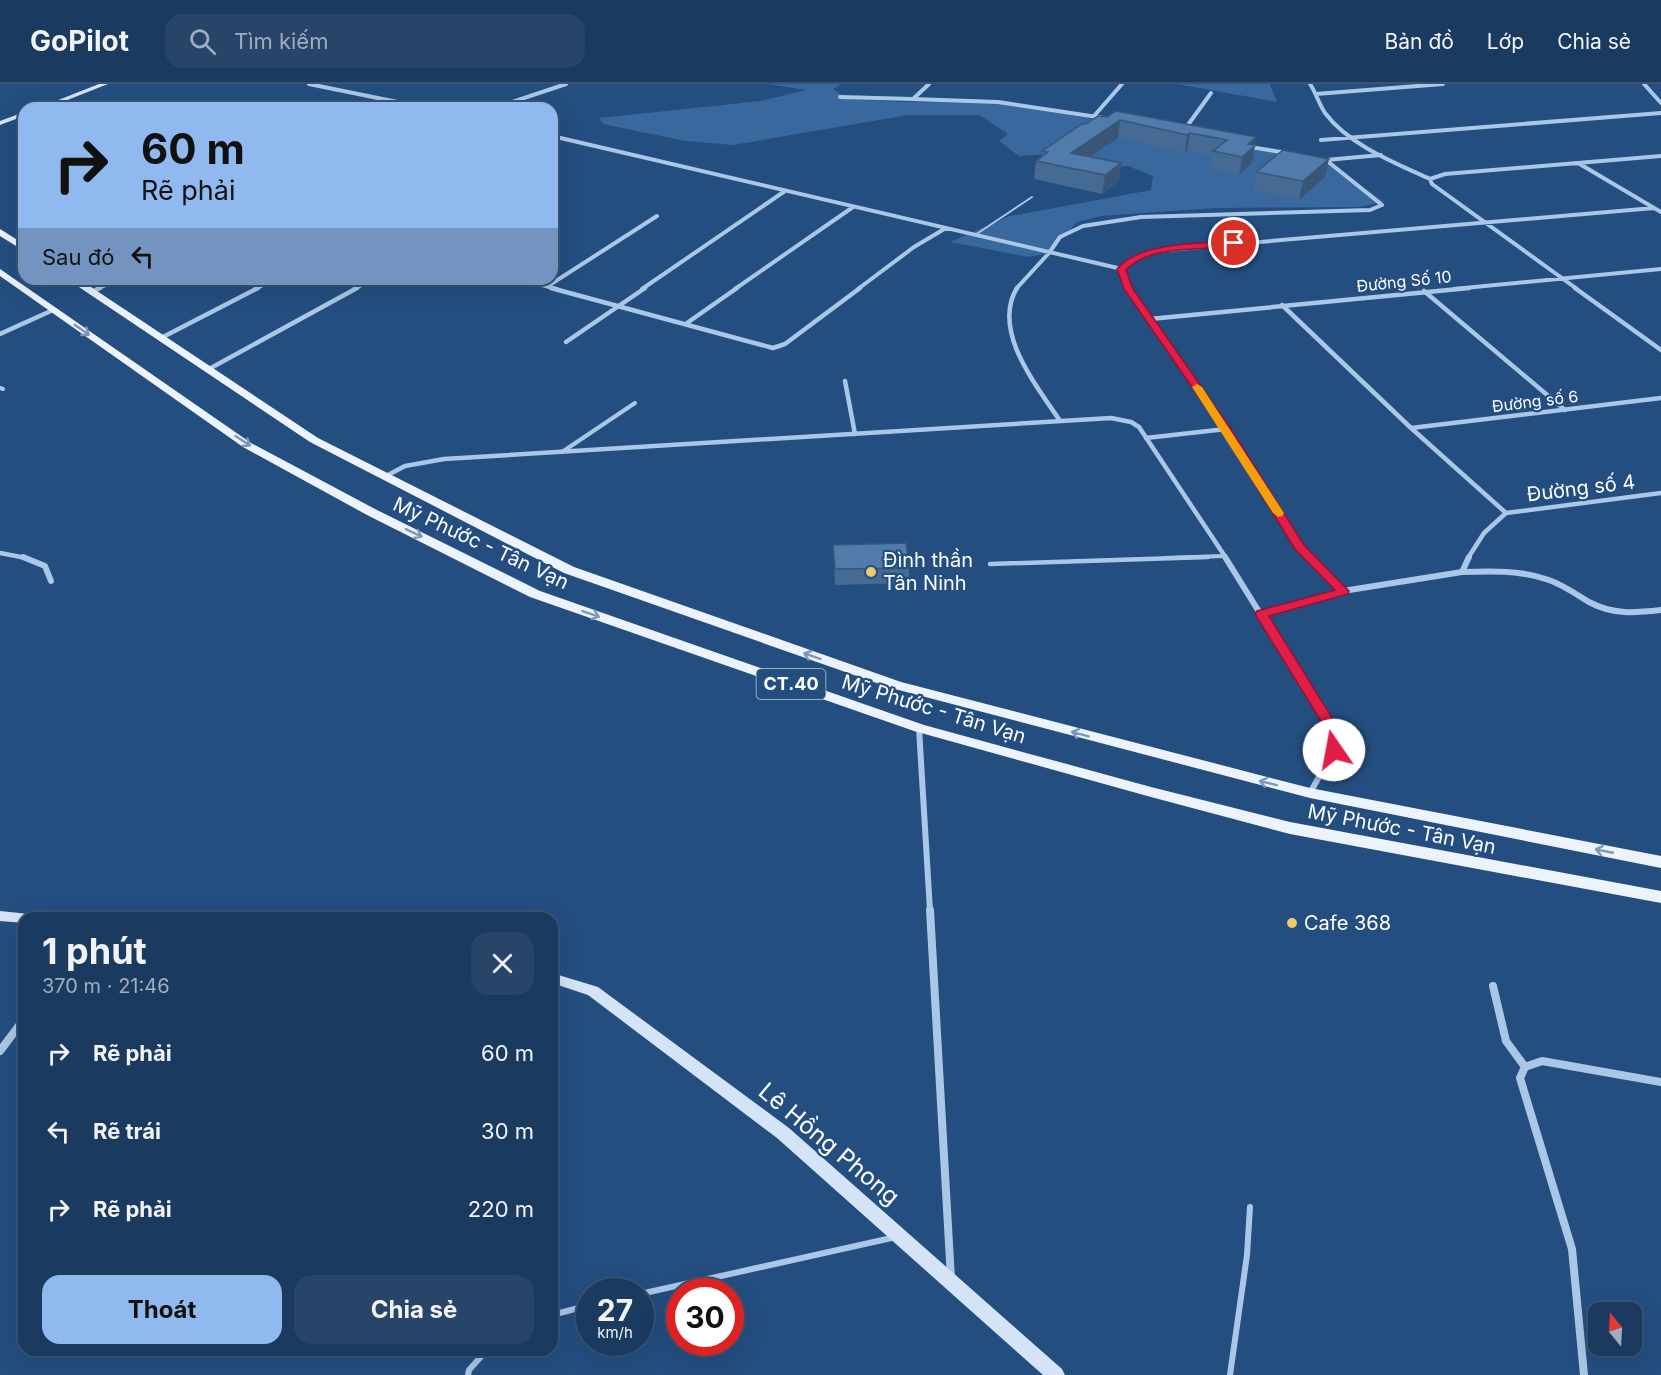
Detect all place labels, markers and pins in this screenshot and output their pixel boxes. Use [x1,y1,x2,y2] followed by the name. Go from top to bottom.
[1208,217,1259,268] pin
[883,548,973,595] place label: Đình thần Tân Ninh
[864,565,878,579] marker: Đình thần Tân Ninh
[1304,911,1391,935] place label: Cafe 368
[1285,916,1299,930] marker: Cafe 368

